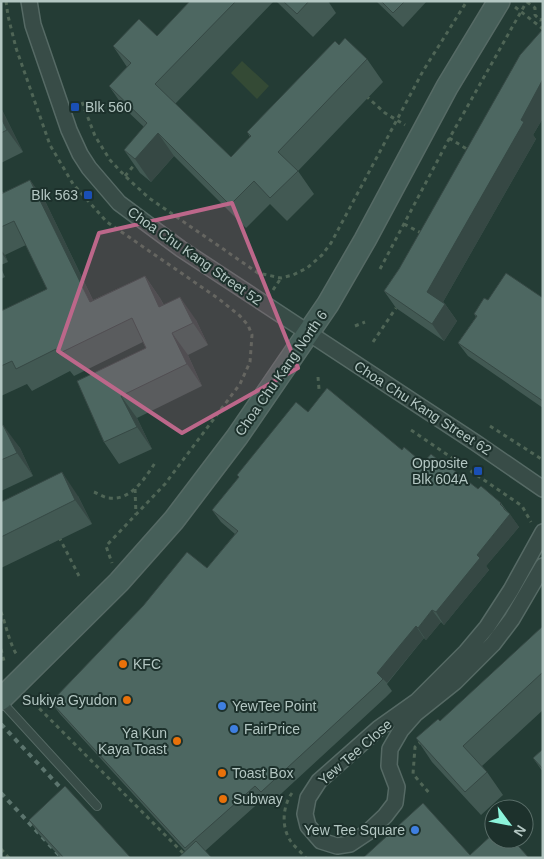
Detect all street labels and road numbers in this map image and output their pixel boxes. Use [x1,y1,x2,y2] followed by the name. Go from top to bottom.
[125,203,265,309] street label: Choa Chu Kang Street 52
[232,307,331,439] street label: Choa Chu Kang North 6
[351,358,495,458] street label: Choa Chu Kang Street 62
[315,716,395,788] street label: Yew Tee Close

